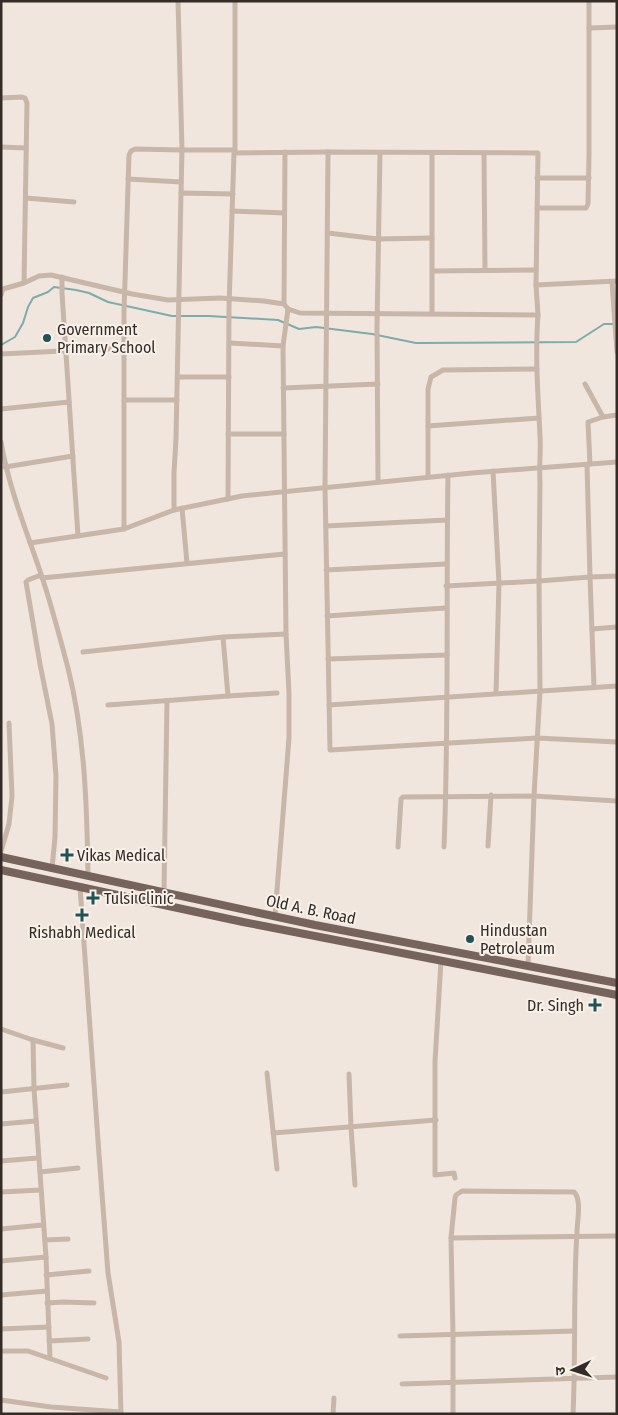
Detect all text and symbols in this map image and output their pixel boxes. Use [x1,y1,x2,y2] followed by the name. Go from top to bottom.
[57,320,156,357] place label: Government Primary School
[41,332,53,344] marker: Government Primary School
[77,846,165,865] place label: Vikas Medical
[61,849,73,861] marker: Vikas Medical
[104,889,174,908] place label: Tulsi Clinic
[86,891,100,905] marker: Tulsi Clinic
[264,891,357,928] street label: Old A. B. Road
[76,909,88,921] marker: Rishabh Medical
[480,921,555,958] place label: Hindustan Petroleaum
[28,923,136,942] place label: Rishabh Medical
[464,933,476,945] marker: Hindustan Petroleaum
[527,996,584,1015] place label: Dr. Singh
[588,998,602,1012] marker: Dr. Singh
[548,1345,598,1395] north arrow
[552,1365,569,1376] text: उ

